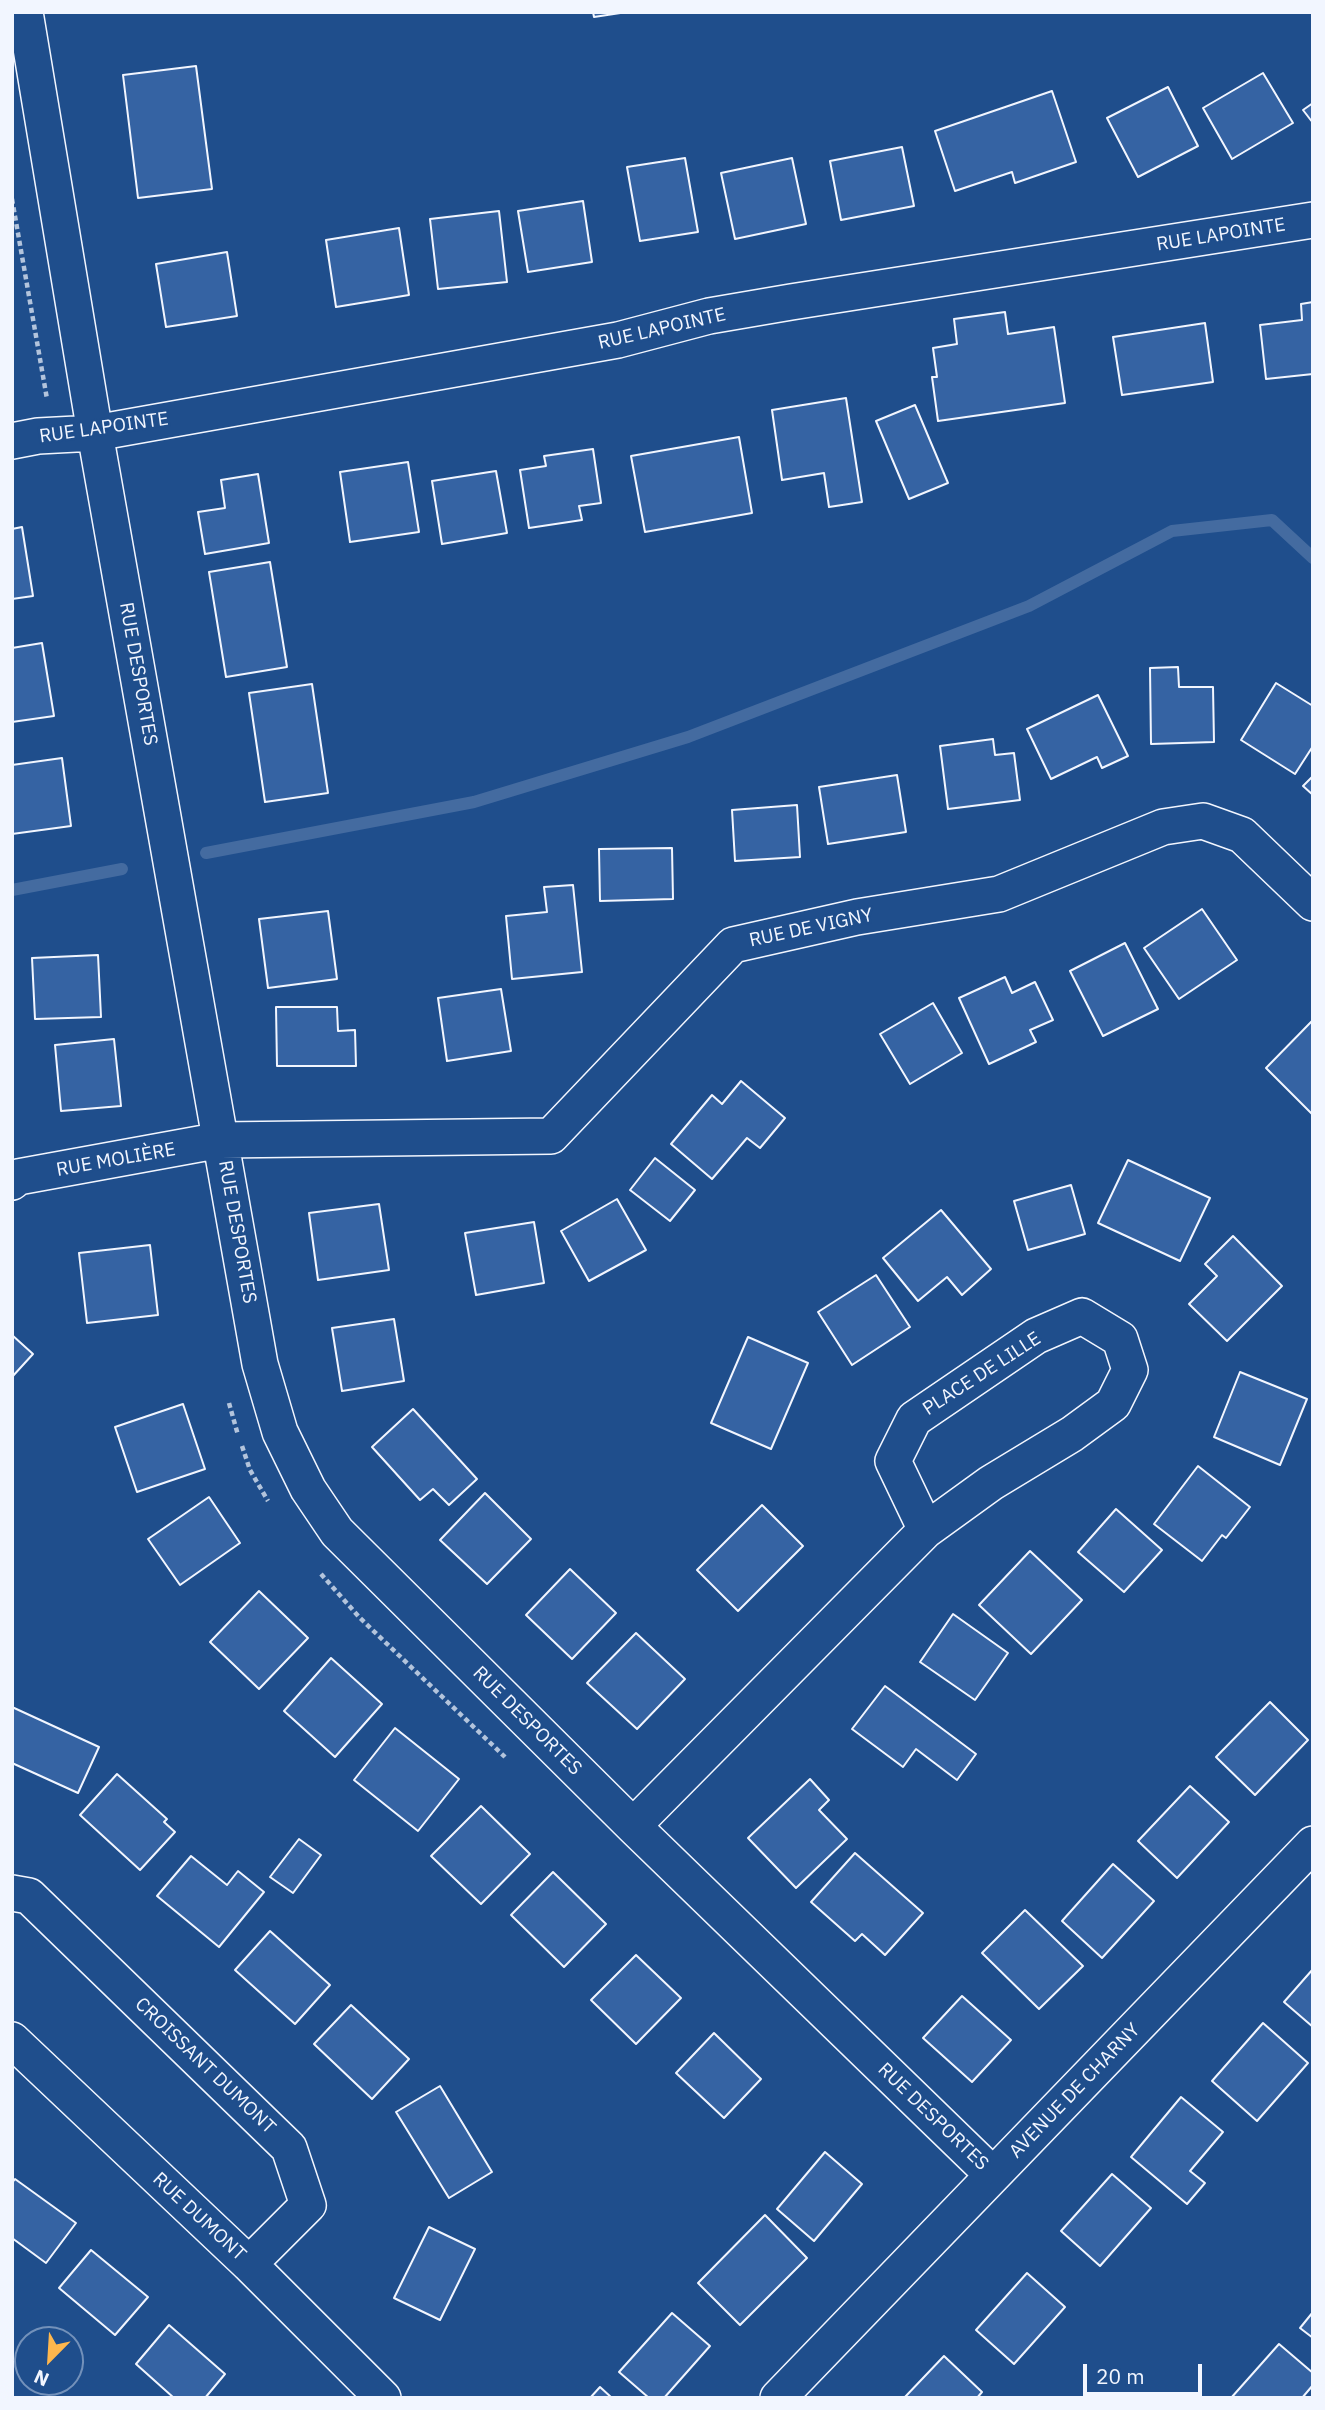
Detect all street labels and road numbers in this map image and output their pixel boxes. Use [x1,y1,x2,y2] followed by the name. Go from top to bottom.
[1155,214,1287,256] street label: RUE LAPOINTE
[596,303,728,355] street label: RUE LAPOINTE
[38,408,170,448] street label: RUE LAPOINTE
[114,601,162,747] street label: RUE DESPORTES
[747,904,875,952] street label: RUE DE VIGNY
[55,1138,177,1182] street label: RUE MOLIÈRE
[213,1159,261,1305] street label: RUE DESPORTES
[919,1327,1045,1421] street label: PLACE DE LILLE
[468,1662,586,1780] street label: RUE DESPORTES
[130,1993,280,2139] street label: CROISSANT DUMONT
[1005,2019,1145,2163] street label: AVENUE DE CHARNY
[873,2058,993,2176] street label: RUE DESPORTES
[148,2168,250,2266] street label: RUE DUMONT

